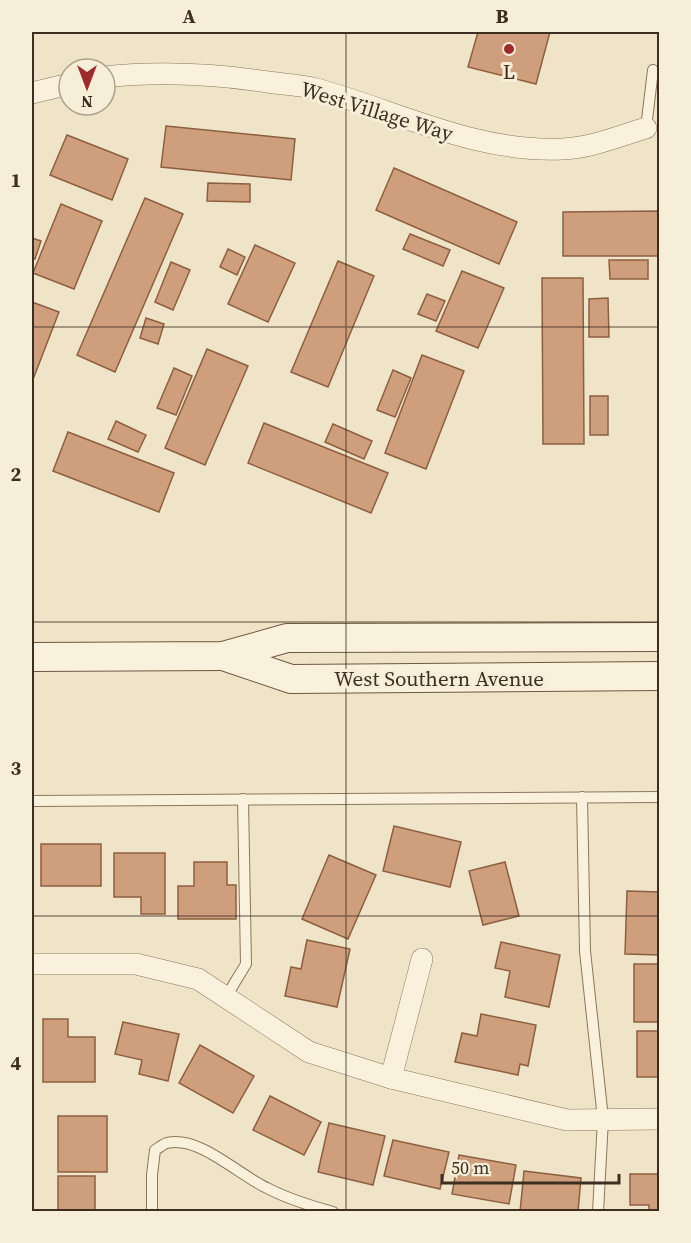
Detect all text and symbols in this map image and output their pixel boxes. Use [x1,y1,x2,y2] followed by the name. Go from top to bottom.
[182,2,196,30] text: A
[495,2,509,30] text: B
[502,42,516,56] marker: L
[57,57,117,117] north arrow
[503,57,515,86] place label: L
[297,74,457,148] street label: West Village Way
[81,91,93,113] text: N
[11,166,21,194] text: 1
[11,460,22,488] text: 2
[334,664,544,693] street label: West Southern Avenue
[11,754,22,782] text: 3
[11,1049,22,1077] text: 4
[442,1147,619,1185] scale bar
[451,1155,489,1180] text: 50 m

